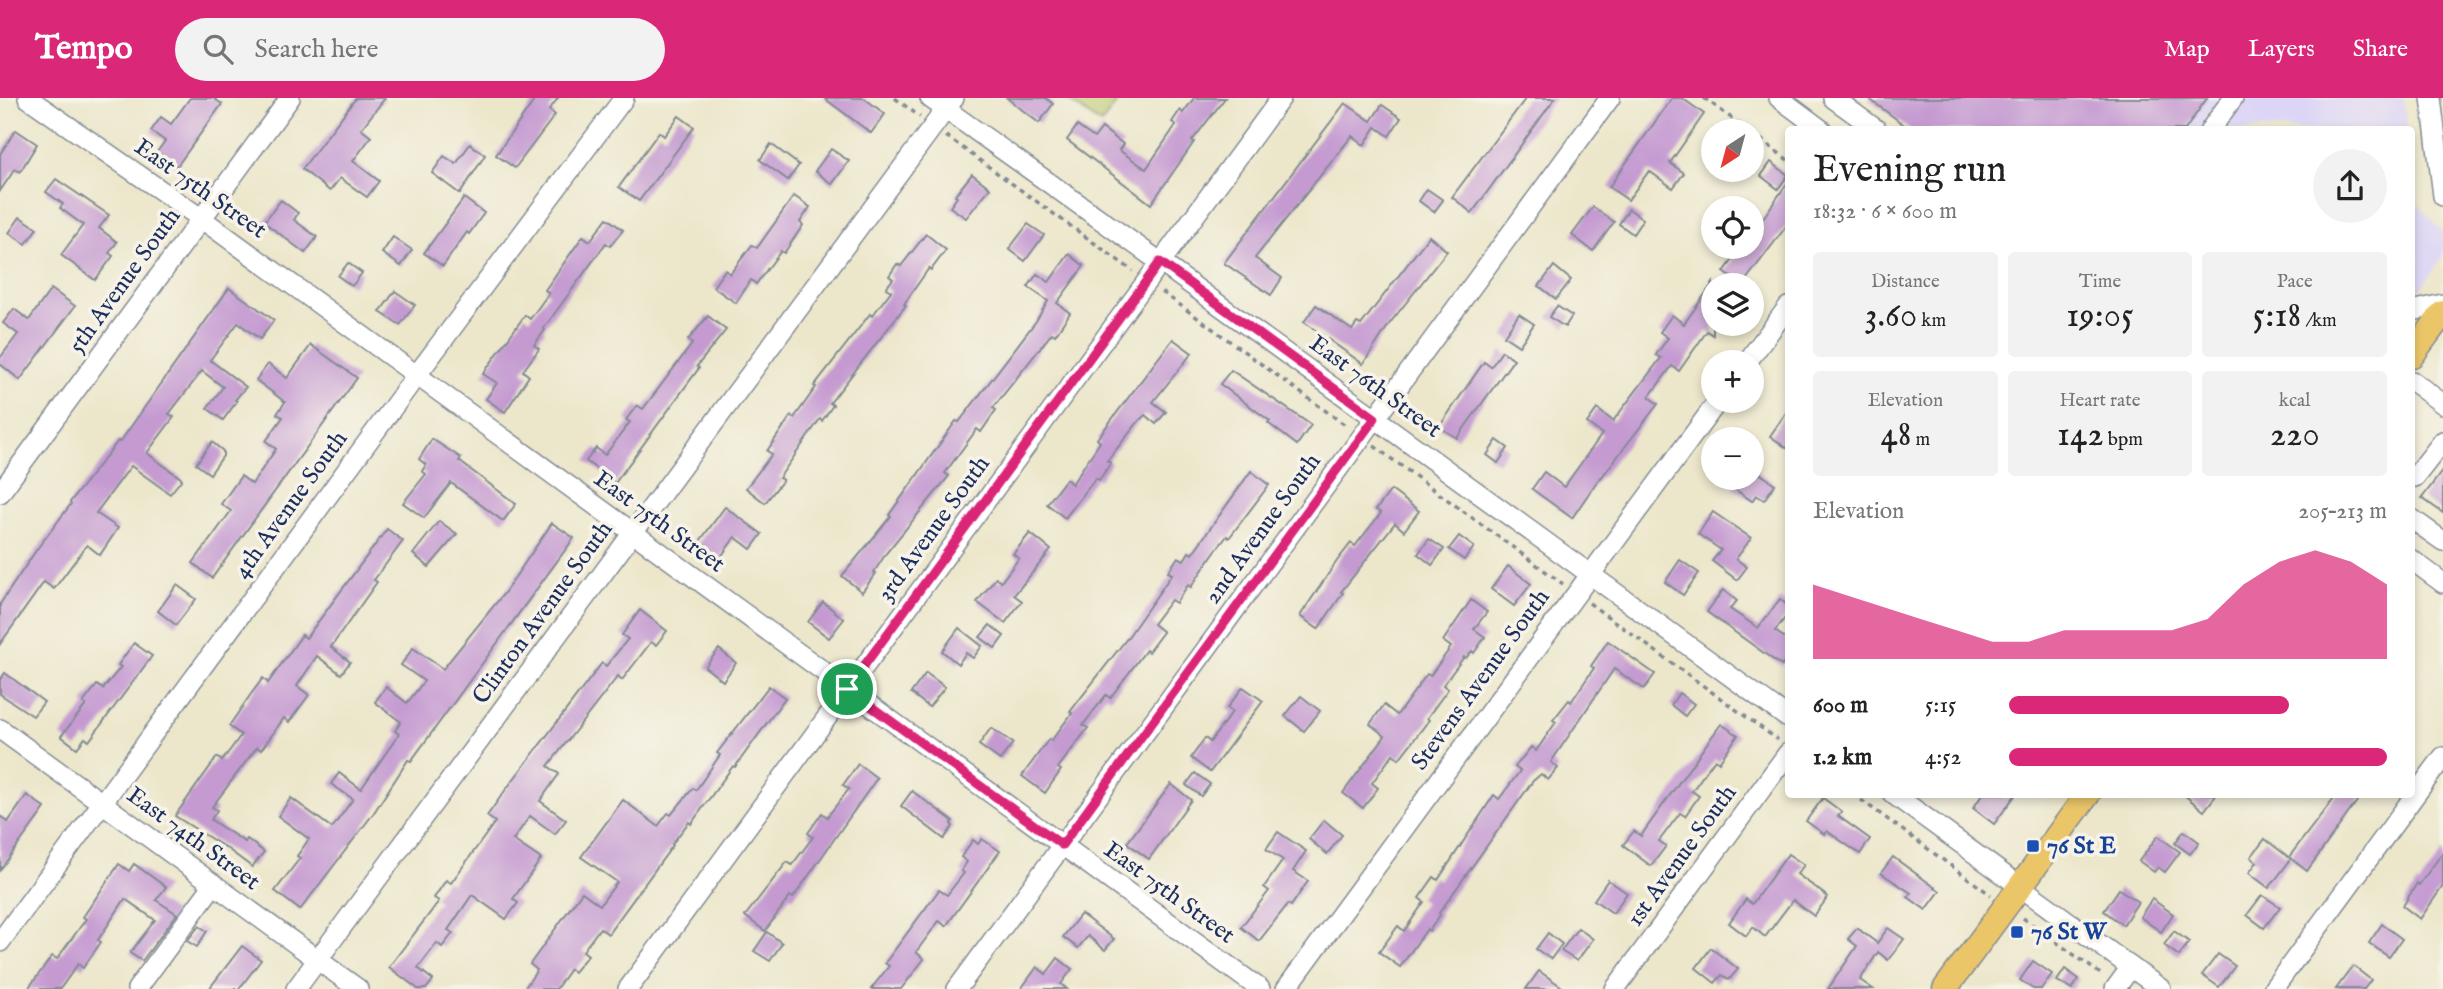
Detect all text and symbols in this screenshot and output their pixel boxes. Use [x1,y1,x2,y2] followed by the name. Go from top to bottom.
[175,18,665,81] search box
[35,28,133,70] text: Tempo
[199,30,237,68] icon: search
[255,33,378,66] text: Search here
[2164,34,2210,65] text: Map
[2248,34,2315,65] text: Layers
[2353,34,2408,65] text: Share
[1701,119,1764,182] north arrow
[1701,119,1764,490] map controls
[128,132,272,246] street label: East 75th Street
[1813,147,2007,195] text: Evening run
[2313,149,2387,223] button: share
[1701,196,1764,259] button: locate
[1813,197,1957,226] text: 18:32 · 6 × 600 m
[62,202,188,360] street label: 5th Avenue South
[1871,270,1940,294] text: Distance
[2079,270,2121,294] text: Time
[2277,270,2313,294] text: Pace
[1701,273,1764,336] button: layers
[1865,294,1917,339] text: 3.60
[2066,294,2134,339] text: 19:05
[2253,294,2301,339] text: 5:18
[1917,309,1946,333] text: km
[2301,309,2337,333] text: /km
[1303,329,1447,445] street label: East 76th Street
[1701,350,1764,413] button: +
[1868,389,1943,413] text: Elevation
[2059,389,2141,413] text: Heart rate
[2279,389,2311,413] text: kcal
[1880,413,1911,458] text: 48
[2057,413,2104,458] text: 142
[2270,413,2320,458] text: 220
[227,425,355,585] street label: 4th Avenue South
[1701,427,1764,490] button: −
[1911,428,1930,452] text: m
[2104,428,2143,452] text: bpm
[1198,447,1328,611] street label: 2nd Avenue South
[871,450,998,608] street label: 3rd Avenue South
[587,464,731,580] street label: East 75th Street
[1813,497,1904,526] text: Elevation
[2298,497,2387,526] text: 205–213 m
[466,515,620,711] street label: Clinton Avenue South
[1405,583,1557,777] street label: Stevens Avenue South
[817,659,877,719] pin
[828,670,866,708] icon: arrive
[1813,691,1868,720] text: 600 m
[1925,691,1956,720] text: 5:15
[1813,743,1872,772] text: 1.2 km
[1925,743,1961,772] text: 4:52
[1620,779,1744,933] street label: 1st Avenue South
[120,780,266,898] street label: East 74th Street
[2047,831,2116,862] place label: 76 St E
[1097,835,1241,951] street label: East 75th Street
[2025,838,2041,854] marker: 76 St E
[2031,917,2108,948] place label: 76 St W
[2009,924,2025,940] marker: 76 St W

